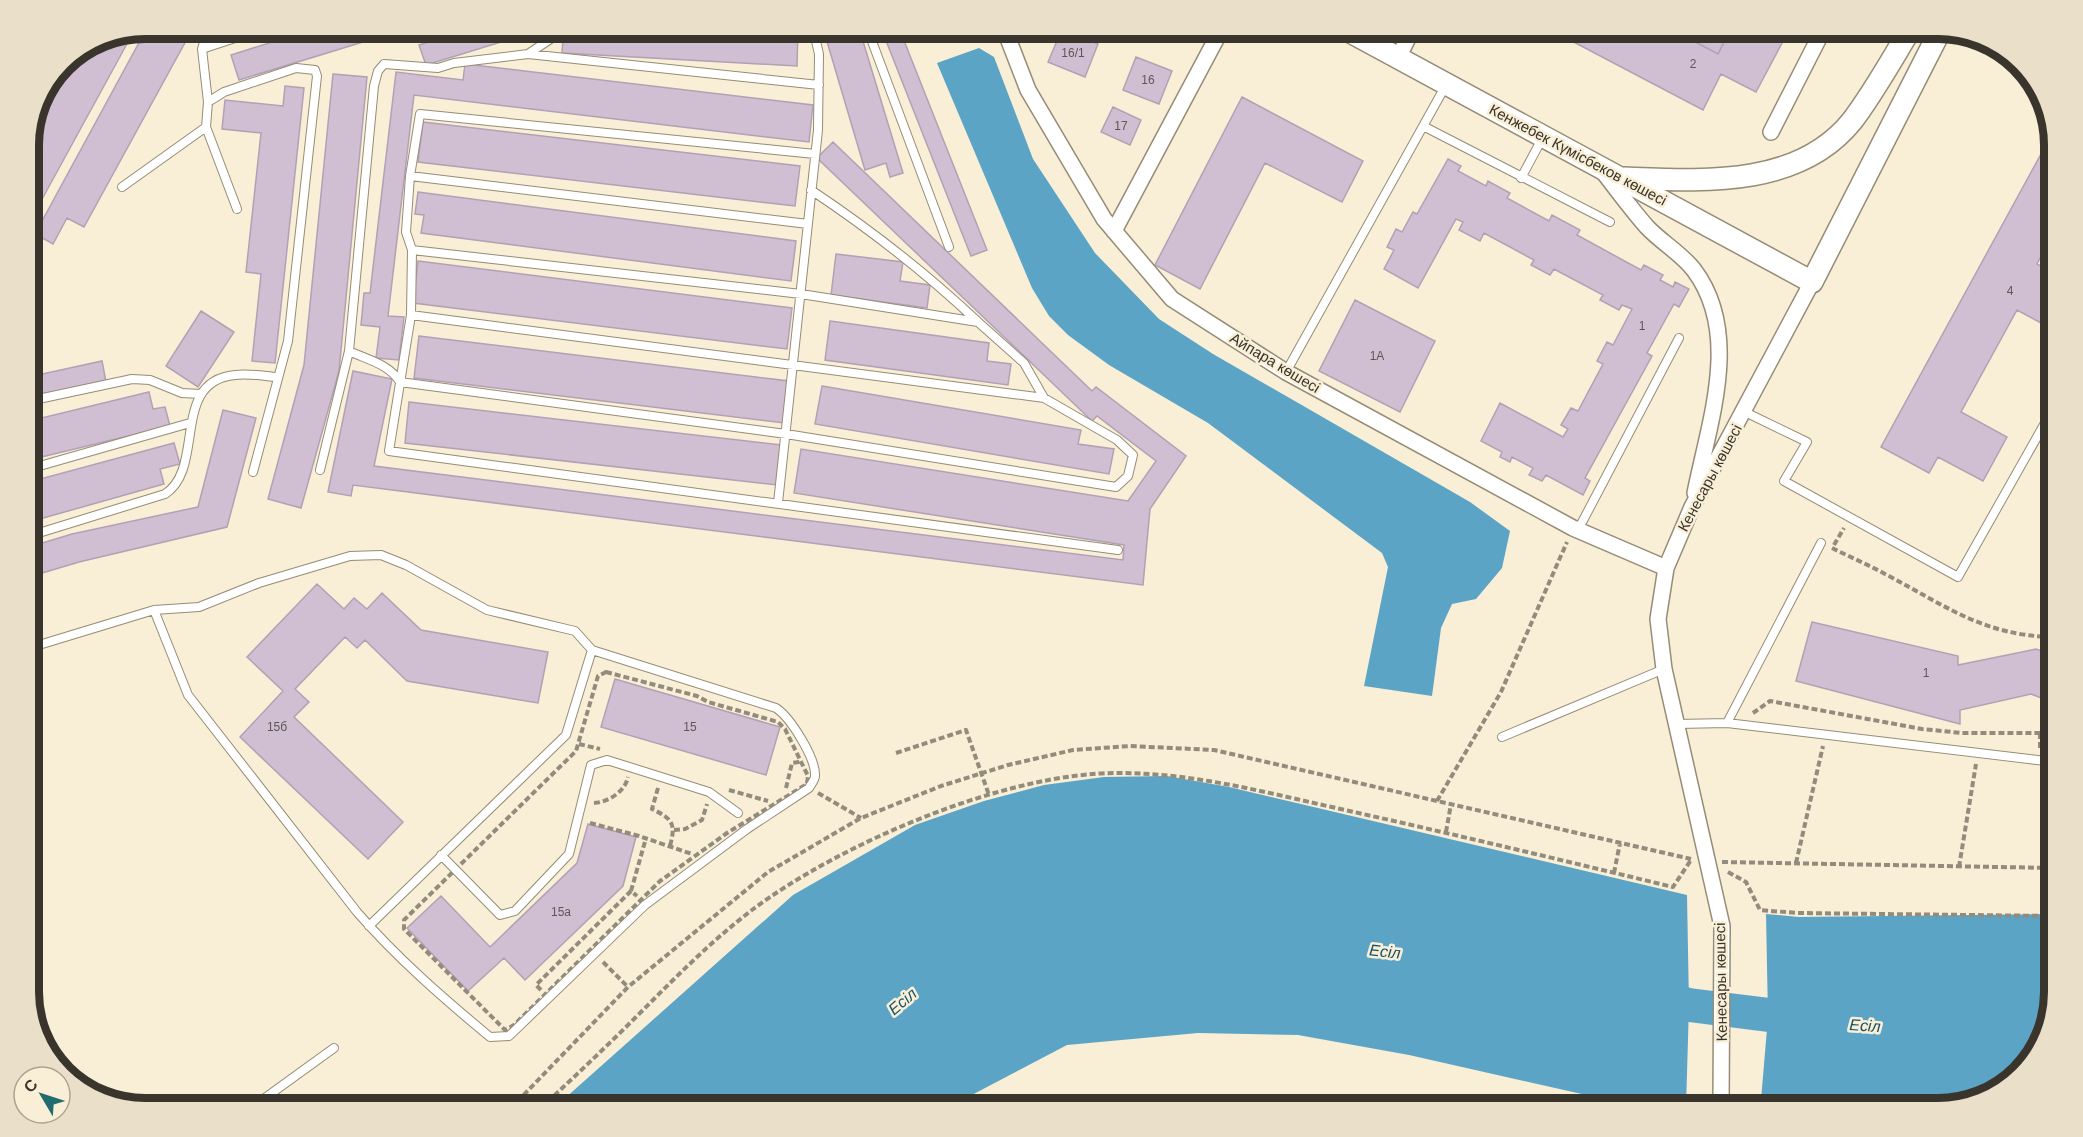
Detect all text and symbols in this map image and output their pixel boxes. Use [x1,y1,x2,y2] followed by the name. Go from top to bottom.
[1061,46,1085,60] house number: 16/1
[1690,57,1697,71] house number: 2
[1141,73,1155,87] house number: 16
[1487,100,1670,209] street label: Кенжебек Күмісбеков көшесі
[1114,119,1128,133] house number: 17
[2007,284,2014,298] house number: 4
[1639,319,1646,333] house number: 1
[1227,329,1323,396] street label: Айпара көшесі
[1370,349,1384,363] house number: 1А
[1674,421,1745,534] street label: Кенесары көшесі
[1923,666,1930,680] house number: 1
[267,720,287,734] house number: 15б
[683,720,697,734] house number: 15
[551,905,571,919] house number: 15а
[1711,922,1730,1042] street label: Кенесары көшесі
[1369,941,1401,962] water label: Есіл
[885,985,920,1018] water label: Есіл
[1849,1016,1881,1035] water label: Есіл
[12,1065,72,1125] north arrow
[20,1076,41,1096] text: С

